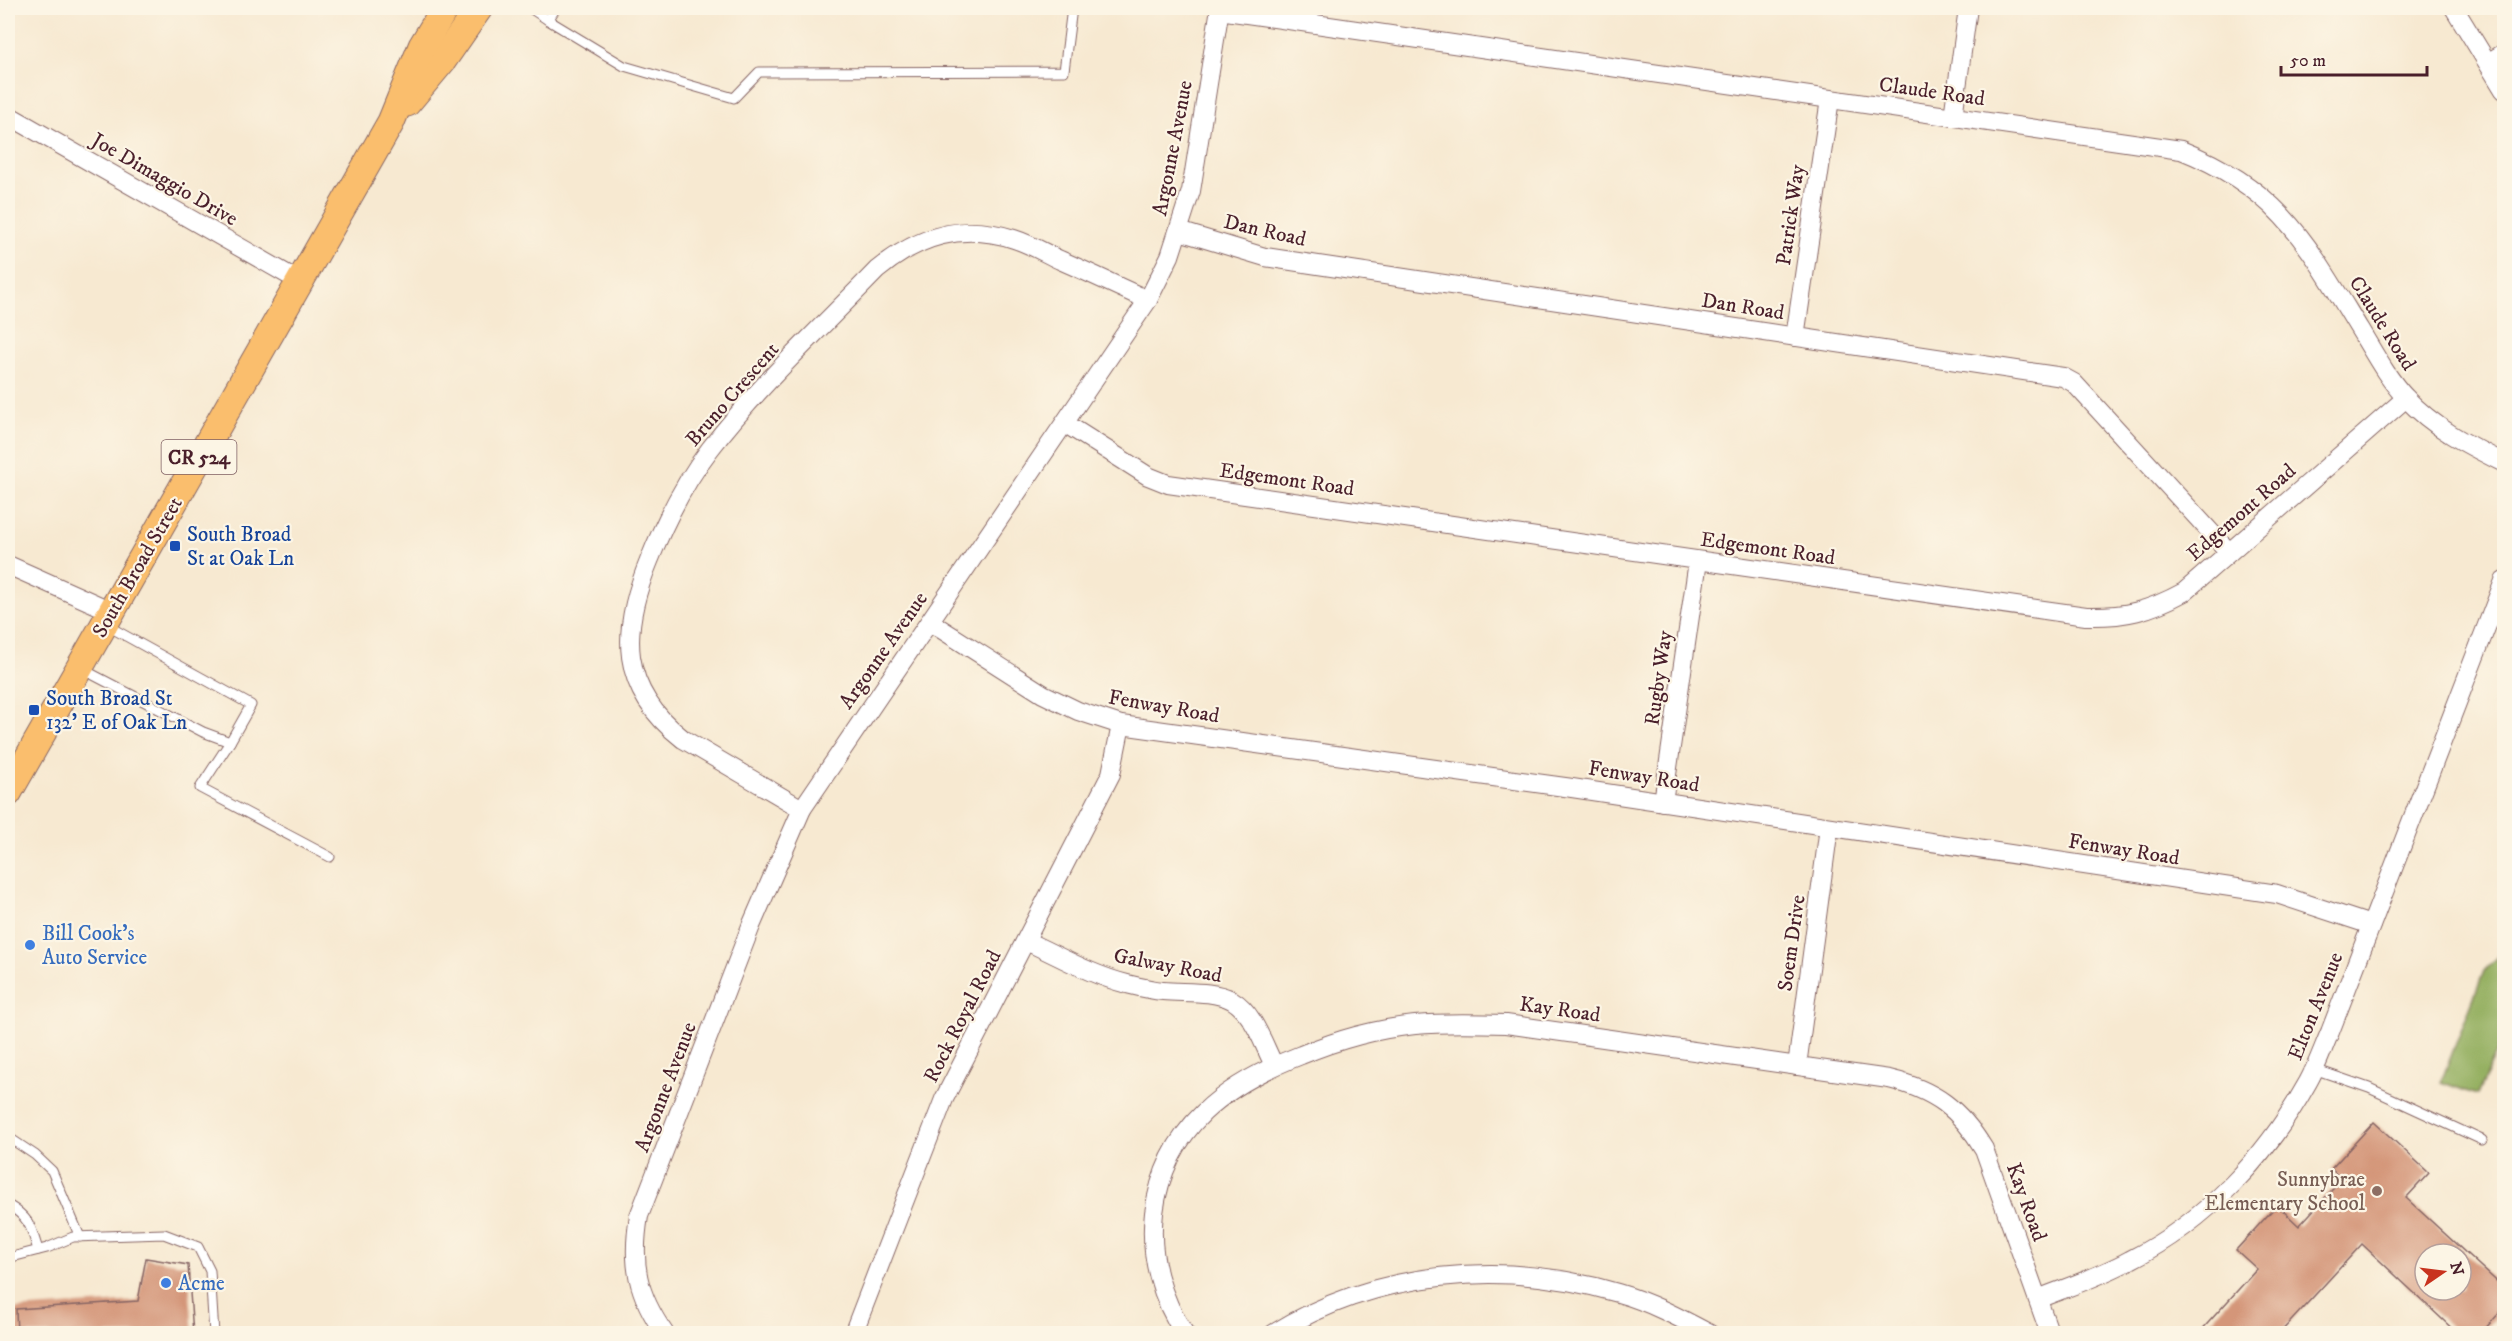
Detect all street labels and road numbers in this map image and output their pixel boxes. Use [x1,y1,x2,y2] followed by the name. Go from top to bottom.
[1877,72,1987,112] street label: Claude Road
[1147,78,1199,218] street label: Argonne Avenue
[85,126,242,232] street label: Joe Dimaggio Drive
[1771,162,1811,267] street label: Patrick Way
[1221,209,1309,253] street label: Dan Road
[2343,271,2422,376] street label: Claude Road
[1700,288,1787,326] street label: Dan Road
[680,337,785,452] street label: Bruno Crescent
[162,440,236,474] road number: CR 524
[1218,458,1356,502] street label: Edgemont Road
[2182,458,2302,567] street label: Edgemont Road
[87,492,189,643] street label: South Broad Street
[1699,527,1837,571] street label: Edgemont Road
[834,587,934,714] street label: Argonne Avenue
[1639,628,1679,727] street label: Rugby Way
[1106,684,1222,730] street label: Fenway Road
[1586,755,1702,799] street label: Fenway Road
[2066,828,2182,872] street label: Fenway Road
[1772,893,1812,993] street label: Soem Drive
[1111,943,1225,989] street label: Galway Road
[918,945,1008,1087] street label: Rock Royal Road
[2283,948,2349,1064] street label: Elton Avenue
[1518,991,1603,1029] street label: Kay Road
[629,1018,703,1156] street label: Argonne Avenue
[2000,1160,2052,1246] street label: Kay Road

